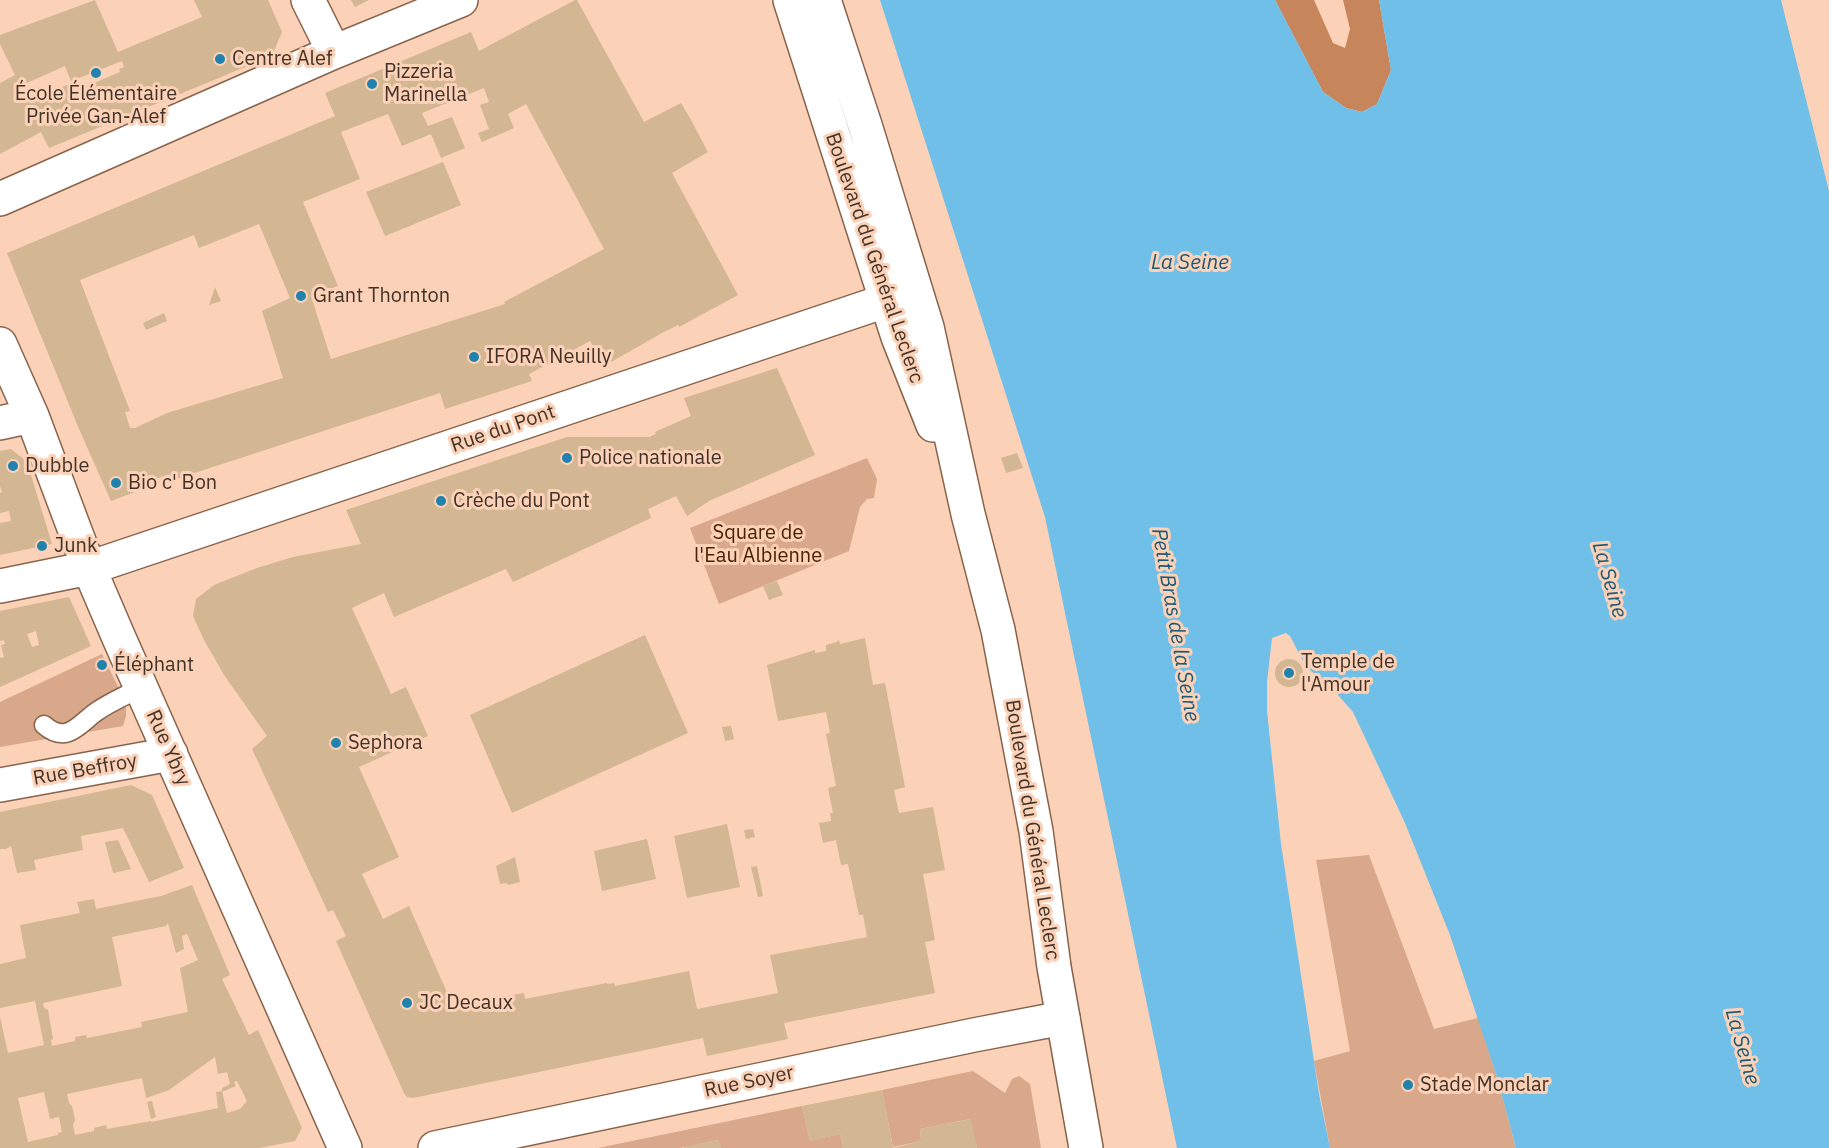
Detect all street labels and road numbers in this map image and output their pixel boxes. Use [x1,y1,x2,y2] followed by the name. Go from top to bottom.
[820,130,928,386] street label: Boulevard du Général Leclerc
[448,400,558,458] street label: Rue du Pont
[1000,698,1064,962] street label: Boulevard du Général Leclerc
[141,706,195,790] street label: Rue Ybry
[31,749,139,791] street label: Rue Beffroy
[702,1061,796,1103] street label: Rue Soyer

